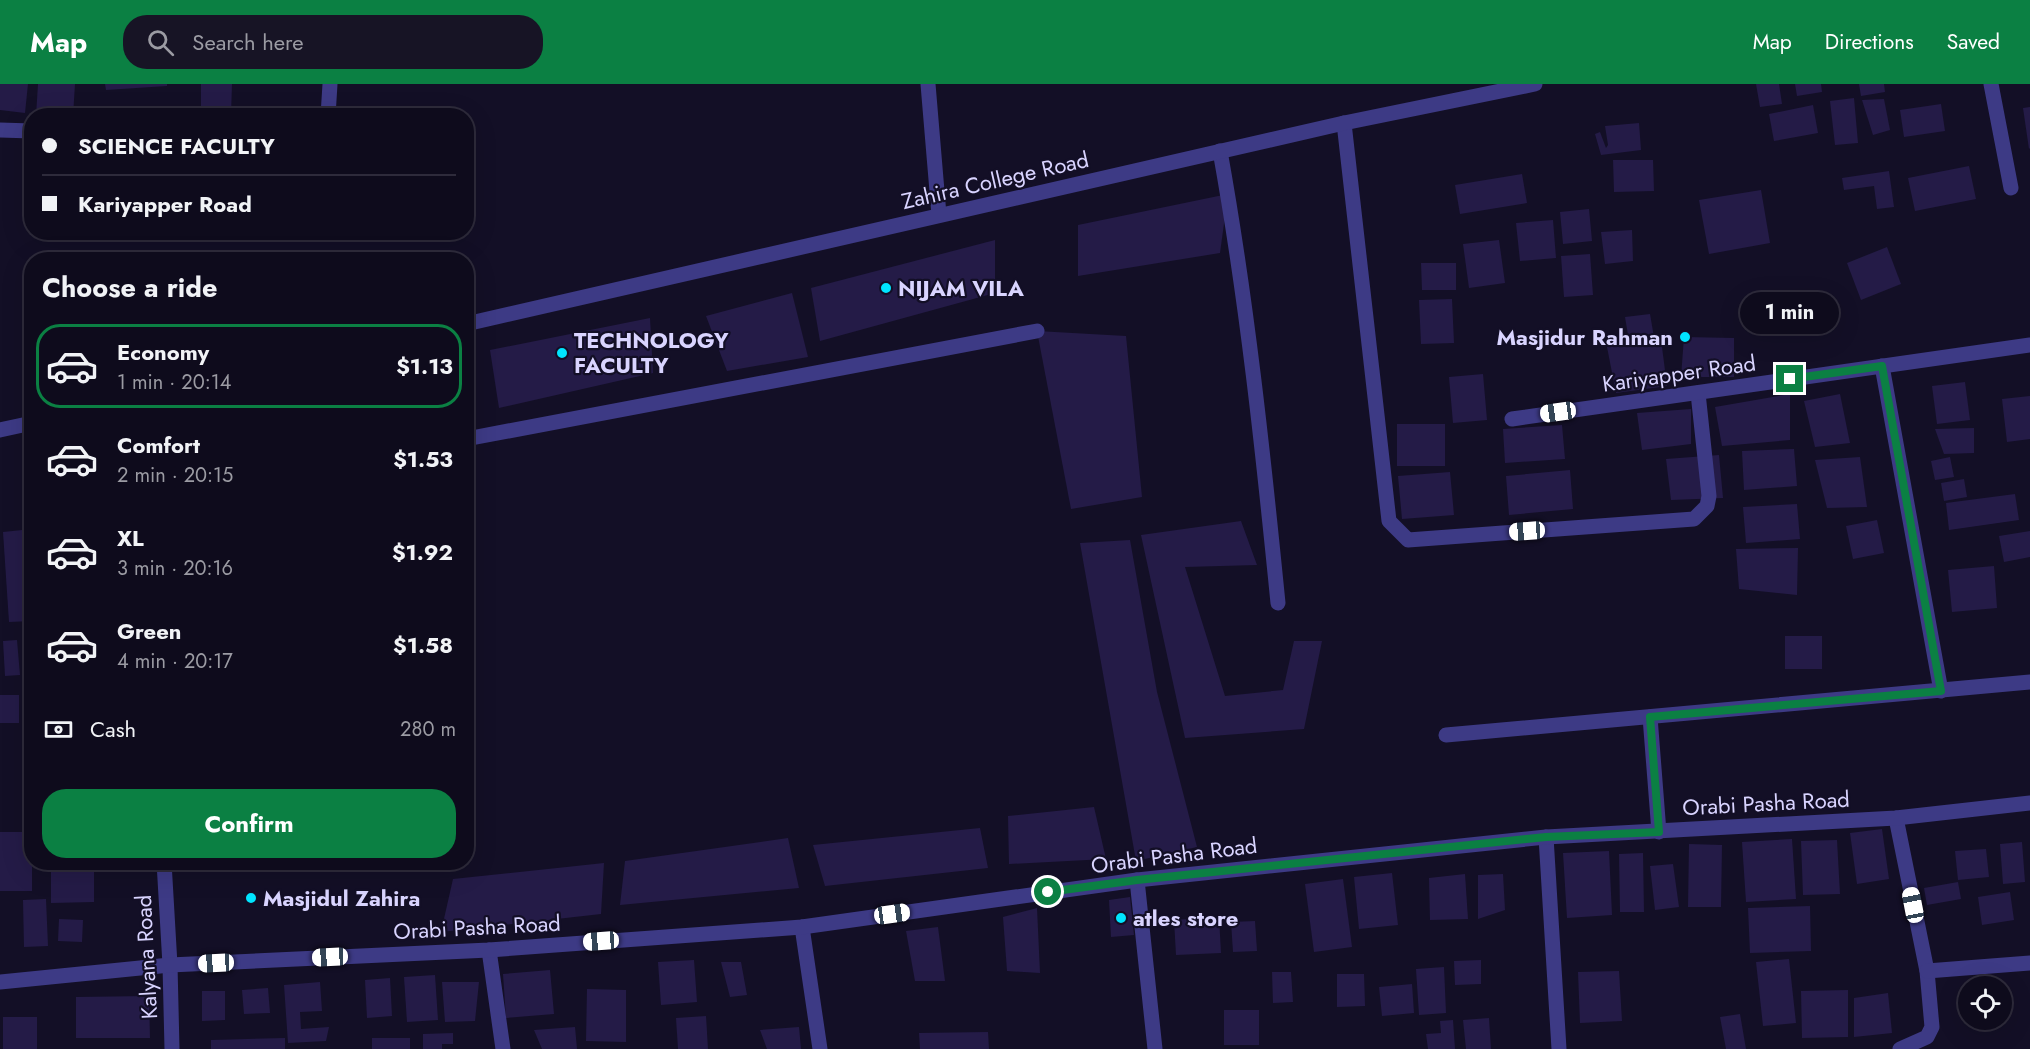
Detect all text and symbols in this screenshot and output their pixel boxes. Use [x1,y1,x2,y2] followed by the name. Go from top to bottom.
[123,15,543,69] search box
[30,22,87,63] text: Map
[144,26,177,59] icon: search
[192,26,304,58] text: Search here
[1753,27,1792,57] text: Map
[1825,27,1914,57] text: Directions
[1947,27,2000,57] text: Saved
[78,130,275,162] text: SCIENCE FACULTY
[898,143,1092,217] street label: Zahira College Road
[78,188,252,220] text: Kariyapper Road
[42,268,217,307] text: Choose a ride
[898,272,1025,304] place label: NIJAM VILA
[879,281,893,295] marker: NIJAM VILA
[1740,292,1840,334] callout: 1 min
[1765,298,1814,327] text: 1 min
[1496,321,1673,353] place label: Masjidur Rahman
[574,324,729,381] place label: TECHNOLOGY FACULTY
[1678,330,1692,344] marker: Masjidur Rahman
[117,336,209,368] text: Economy
[45,339,99,393] icon: car
[555,346,569,360] marker: TECHNOLOGY FACULTY
[1600,346,1758,400] street label: Kariyapper Road
[396,350,453,382] text: $1.13
[1776,365,1803,392] route end
[117,368,231,397] text: 1 min · 20:14
[1539,401,1577,423] car
[117,429,200,461] text: Comfort
[45,432,99,486] icon: car
[393,443,453,475] text: $1.53
[117,461,233,490] text: 2 min · 20:15
[1508,521,1546,541] car
[117,522,144,554] text: XL
[45,525,99,579] icon: car
[392,536,453,568] text: $1.92
[117,554,233,583] text: 3 min · 20:16
[117,615,181,647] text: Green
[45,618,99,672] icon: car
[393,629,453,661] text: $1.58
[117,647,233,676] text: 4 min · 20:17
[42,713,75,746] icon: cash
[90,713,136,745] text: Cash
[400,715,456,744] text: 280 m
[1682,783,1850,823] street label: Orabi Pasha Road
[42,789,456,858] button: Confirm
[1089,829,1259,881] street label: Orabi Pasha Road
[1034,878,1061,905] route start
[263,882,420,914] place label: Masjidul Zahira
[1901,886,1925,924] car
[244,891,258,905] marker: Masjidul Zahira
[127,894,165,1020] street label: Kalyana Road
[1133,902,1238,934] place label: atles store
[873,903,911,925] car
[393,907,561,947] street label: Orabi Pasha Road
[1114,911,1128,925] marker: atles store
[582,931,620,951] car
[312,947,348,967] car
[198,953,234,973] car
[1958,976,2012,1030] map controls
[1958,976,2012,1030] button: locate

